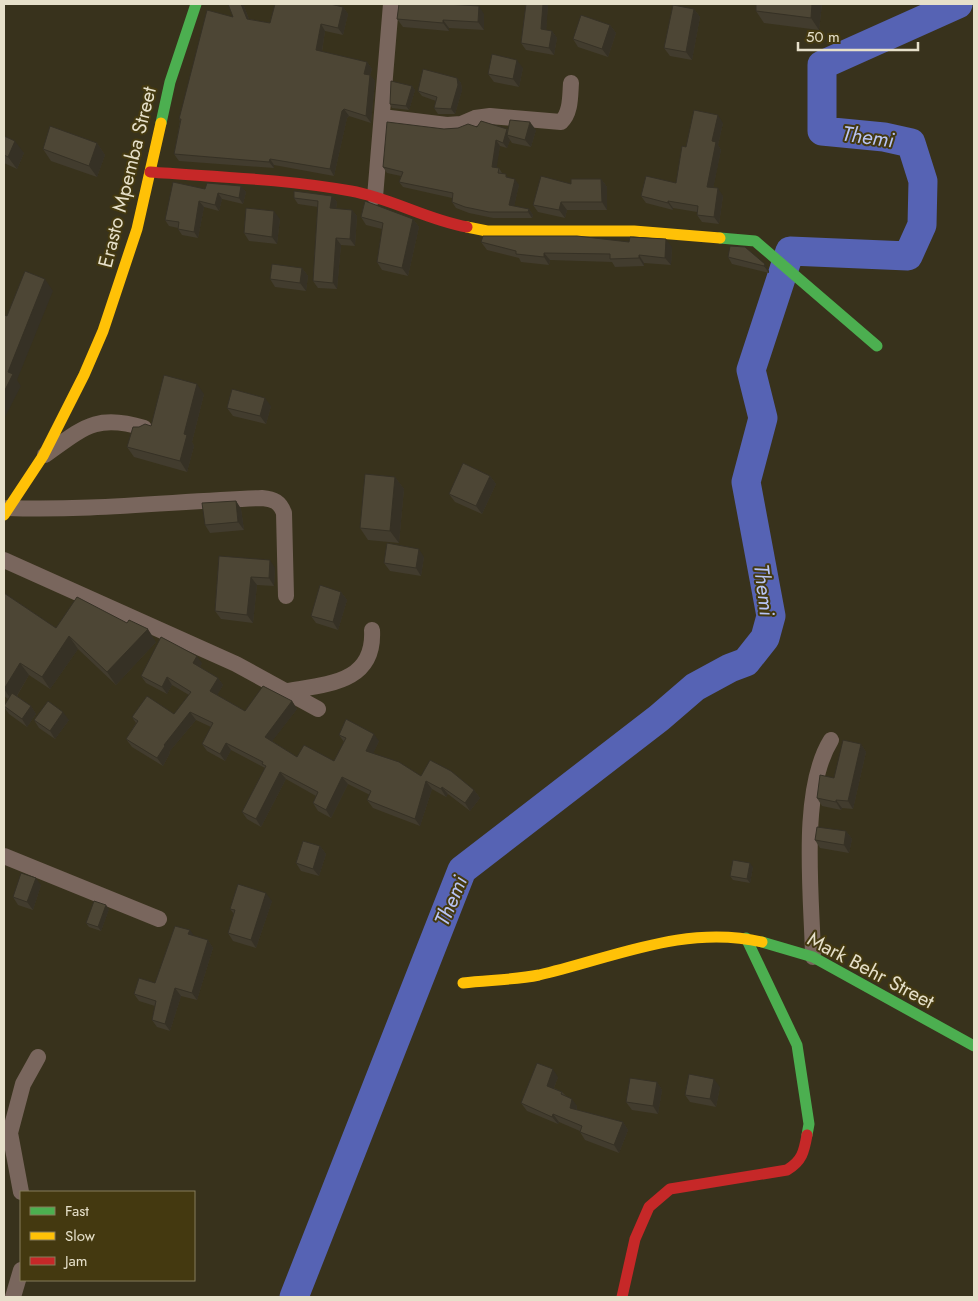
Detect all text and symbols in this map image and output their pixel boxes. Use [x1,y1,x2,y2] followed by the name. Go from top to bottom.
[798,20,918,52] scale bar
[806,26,840,48] text: 50 m
[91,83,164,271] street label: Erasto Mpemba Street
[840,119,896,156] water label: Themi
[746,562,782,618] water label: Themi
[427,871,475,931] water label: Themi
[802,925,940,1016] street label: Mark Behr Street
[20,1191,195,1281] legend
[65,1200,89,1222] text: Fast
[65,1225,96,1247] text: Slow
[63,1250,88,1272] text: Jam

